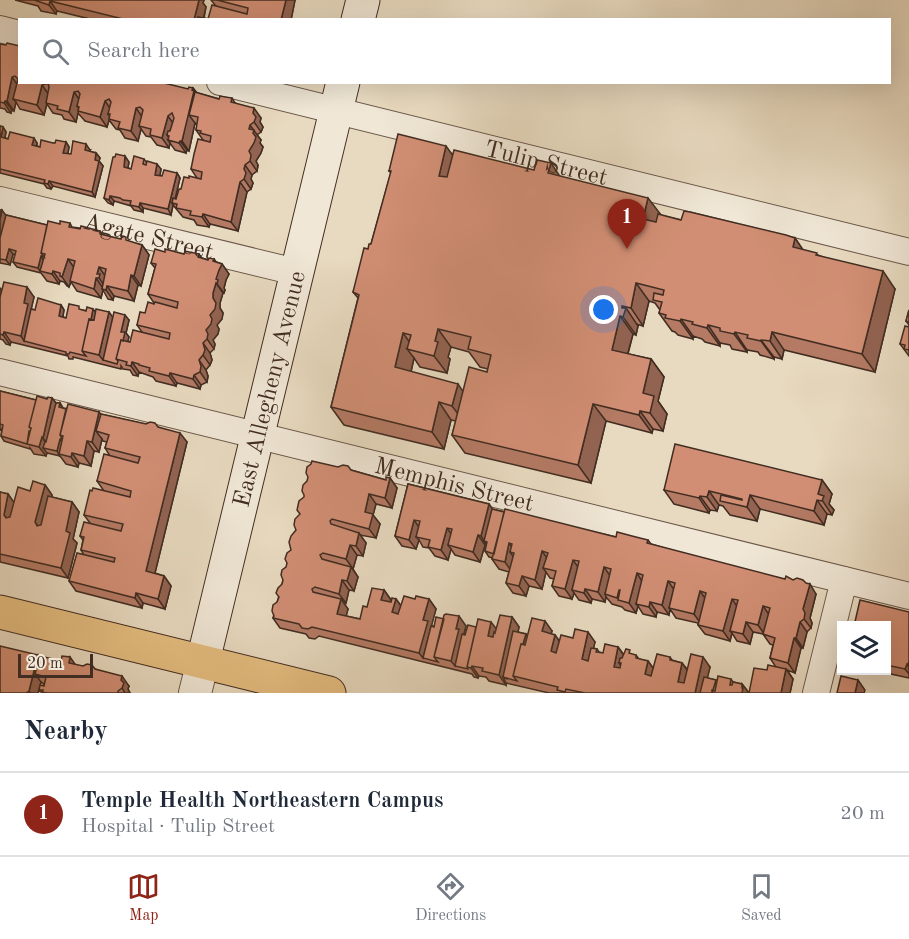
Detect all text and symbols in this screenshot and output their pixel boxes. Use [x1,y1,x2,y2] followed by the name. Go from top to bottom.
[18,18,891,84] search box
[39,35,72,68] icon: search
[87,40,200,62] text: Search here
[482,138,610,191] street label: Tulip Street
[608,200,646,249] pin: 1
[81,211,216,265] street label: Agate Street
[231,269,311,510] street label: East Allegheny Avenue
[589,295,618,324] your location
[372,455,536,517] street label: Memphis Street
[837,621,891,675] map controls
[837,621,891,675] button: layers
[18,651,93,678] scale bar
[27,656,63,672] text: 20 m
[24,719,108,745] text: Nearby
[81,790,444,812] text: Temple Health Northeastern Campus
[38,804,49,824] text: 1
[840,804,885,824] text: 20 m
[81,817,275,837] text: Hospital · Tulip Street
[127,870,160,926] tab: Map
[415,870,486,926] tab: Directions
[741,870,782,926] tab: Saved

